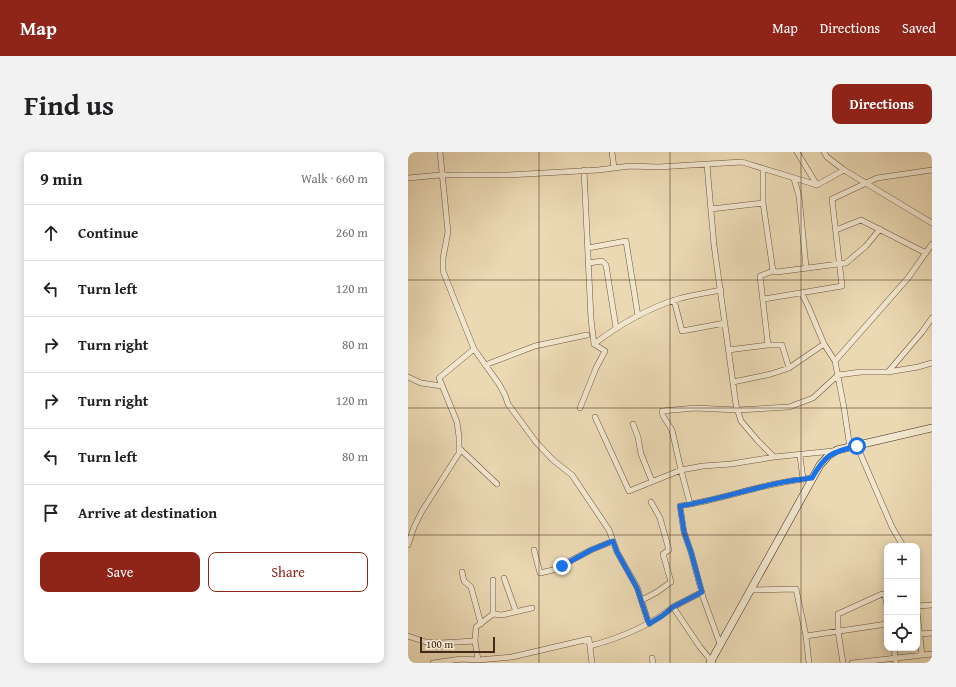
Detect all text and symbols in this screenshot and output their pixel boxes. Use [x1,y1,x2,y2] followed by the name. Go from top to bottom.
[20,14,57,42] text: Map
[772,18,798,38] text: Map
[820,18,880,38] text: Directions
[902,18,936,38] text: Saved
[24,84,114,125] text: Find us
[832,84,932,124] button: Directions
[40,166,82,191] text: 9 min
[301,169,368,188] text: Walk · 660 m
[40,222,62,244] icon: ahead
[78,222,139,243] text: Continue
[336,223,368,242] text: 260 m
[40,278,62,300] icon: left
[78,278,137,299] text: Turn left
[336,279,368,298] text: 120 m
[40,334,62,356] icon: right
[78,334,149,355] text: Turn right
[342,335,368,354] text: 80 m
[40,390,62,412] icon: right
[78,390,149,411] text: Turn right
[336,391,368,410] text: 120 m
[848,437,866,455] route start
[40,446,62,468] icon: left
[78,446,137,467] text: Turn left
[342,447,368,466] text: 80 m
[40,502,62,524] icon: arrive
[78,502,217,523] text: Arrive at destination
[884,543,920,651] map controls
[884,543,920,579] button: +
[40,552,200,592] button: Save
[208,552,368,592] button: Share
[553,557,571,575] route end
[884,579,920,615] button: −
[884,615,920,651] button: locate
[420,635,495,654] scale bar
[426,636,453,652] text: 100 m

